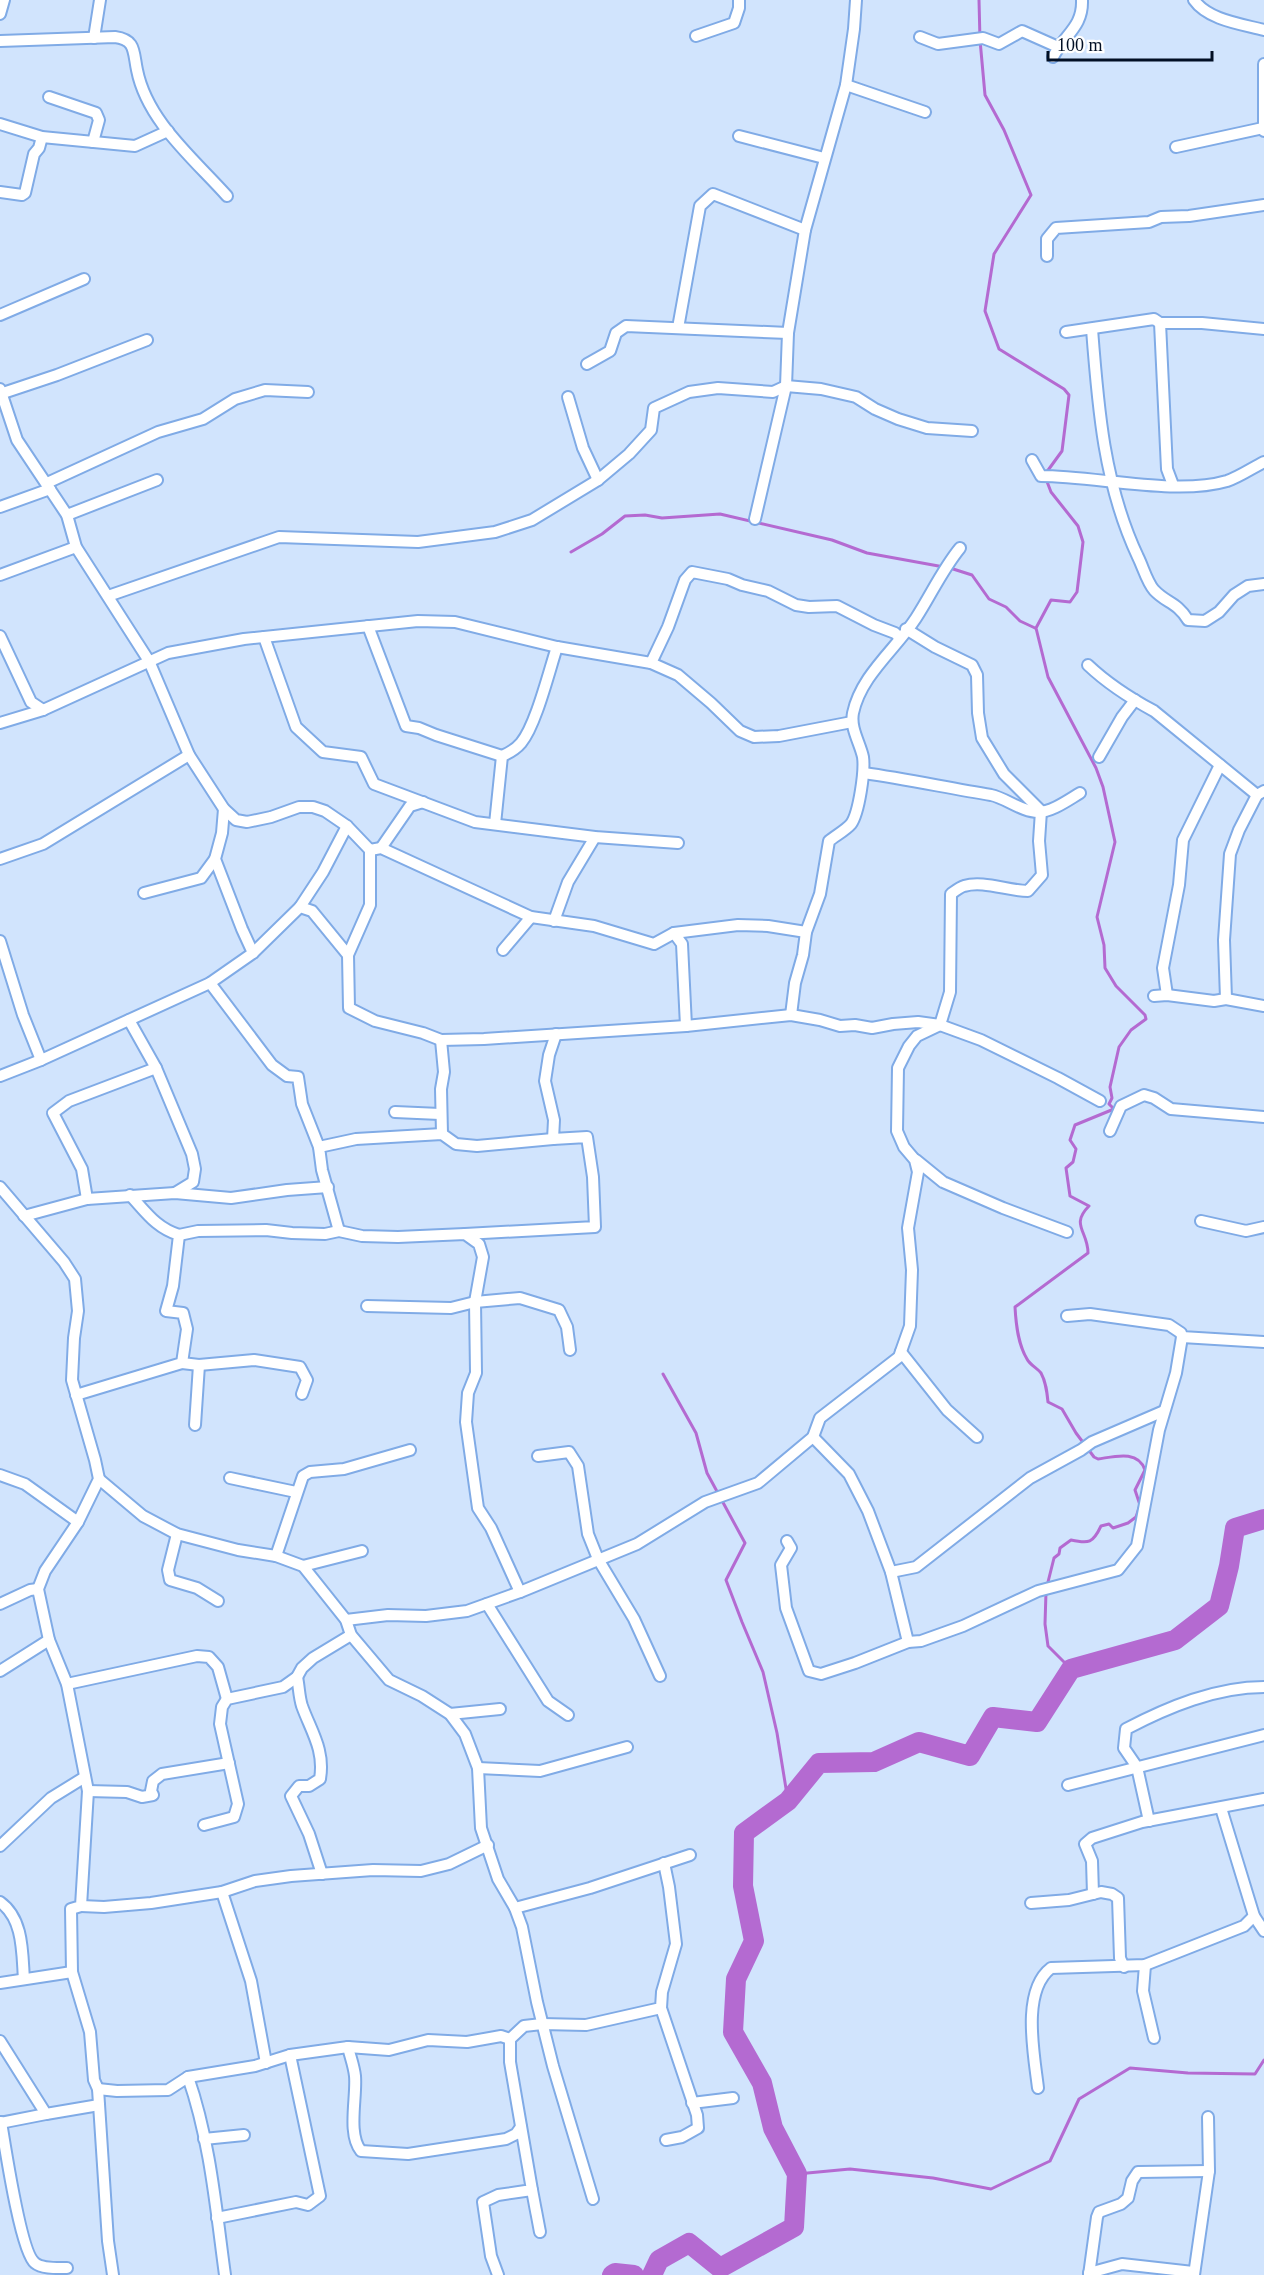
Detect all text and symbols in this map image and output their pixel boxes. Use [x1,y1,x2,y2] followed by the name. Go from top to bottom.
[1048,24,1212,62] scale bar
[1057,35,1103,55] text: 100 m

